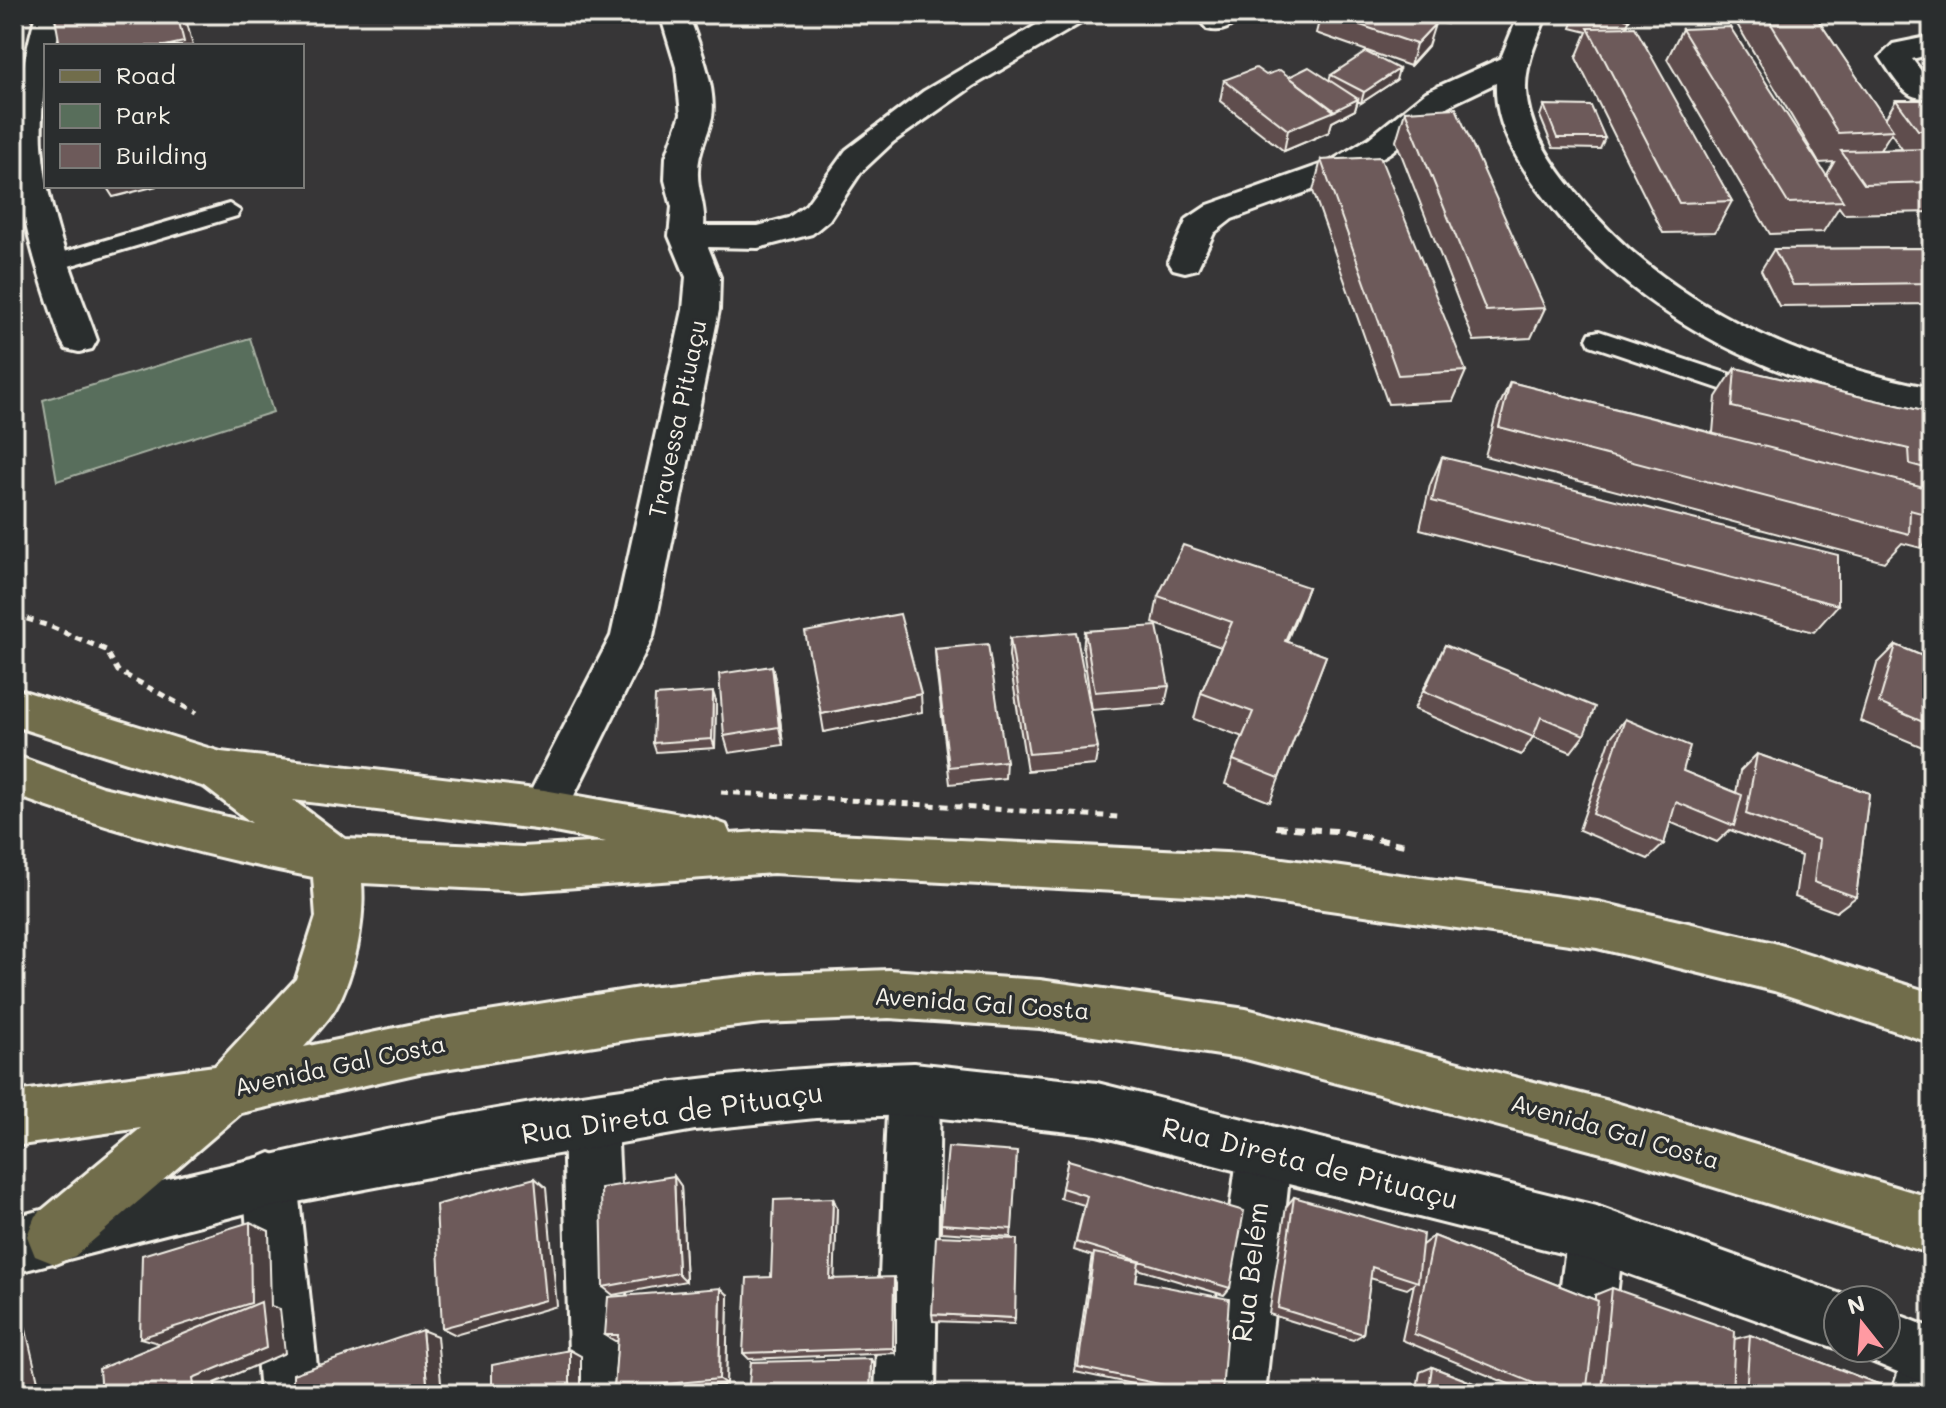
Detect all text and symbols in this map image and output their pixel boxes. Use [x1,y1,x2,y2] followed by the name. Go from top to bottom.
[44,44,304,188] legend
[116,59,176,90] text: Road
[116,99,170,130] text: Park
[116,139,207,170] text: Building
[640,317,713,521] street label: Travessa Pituaçu
[874,980,1091,1025] street label: Avenida Gal Costa
[231,1027,448,1102] street label: Avenida Gal Costa
[519,1073,825,1151] street label: Rua Direta de Pituaçu
[1508,1086,1723,1175] street label: Avenida Gal Costa
[1158,1108,1462,1216] street label: Rua Direta de Pituaçu
[1223,1200,1275,1344] street label: Rua Belém
[1822,1284,1902,1364] north arrow
[1844,1288,1868,1321] text: N

